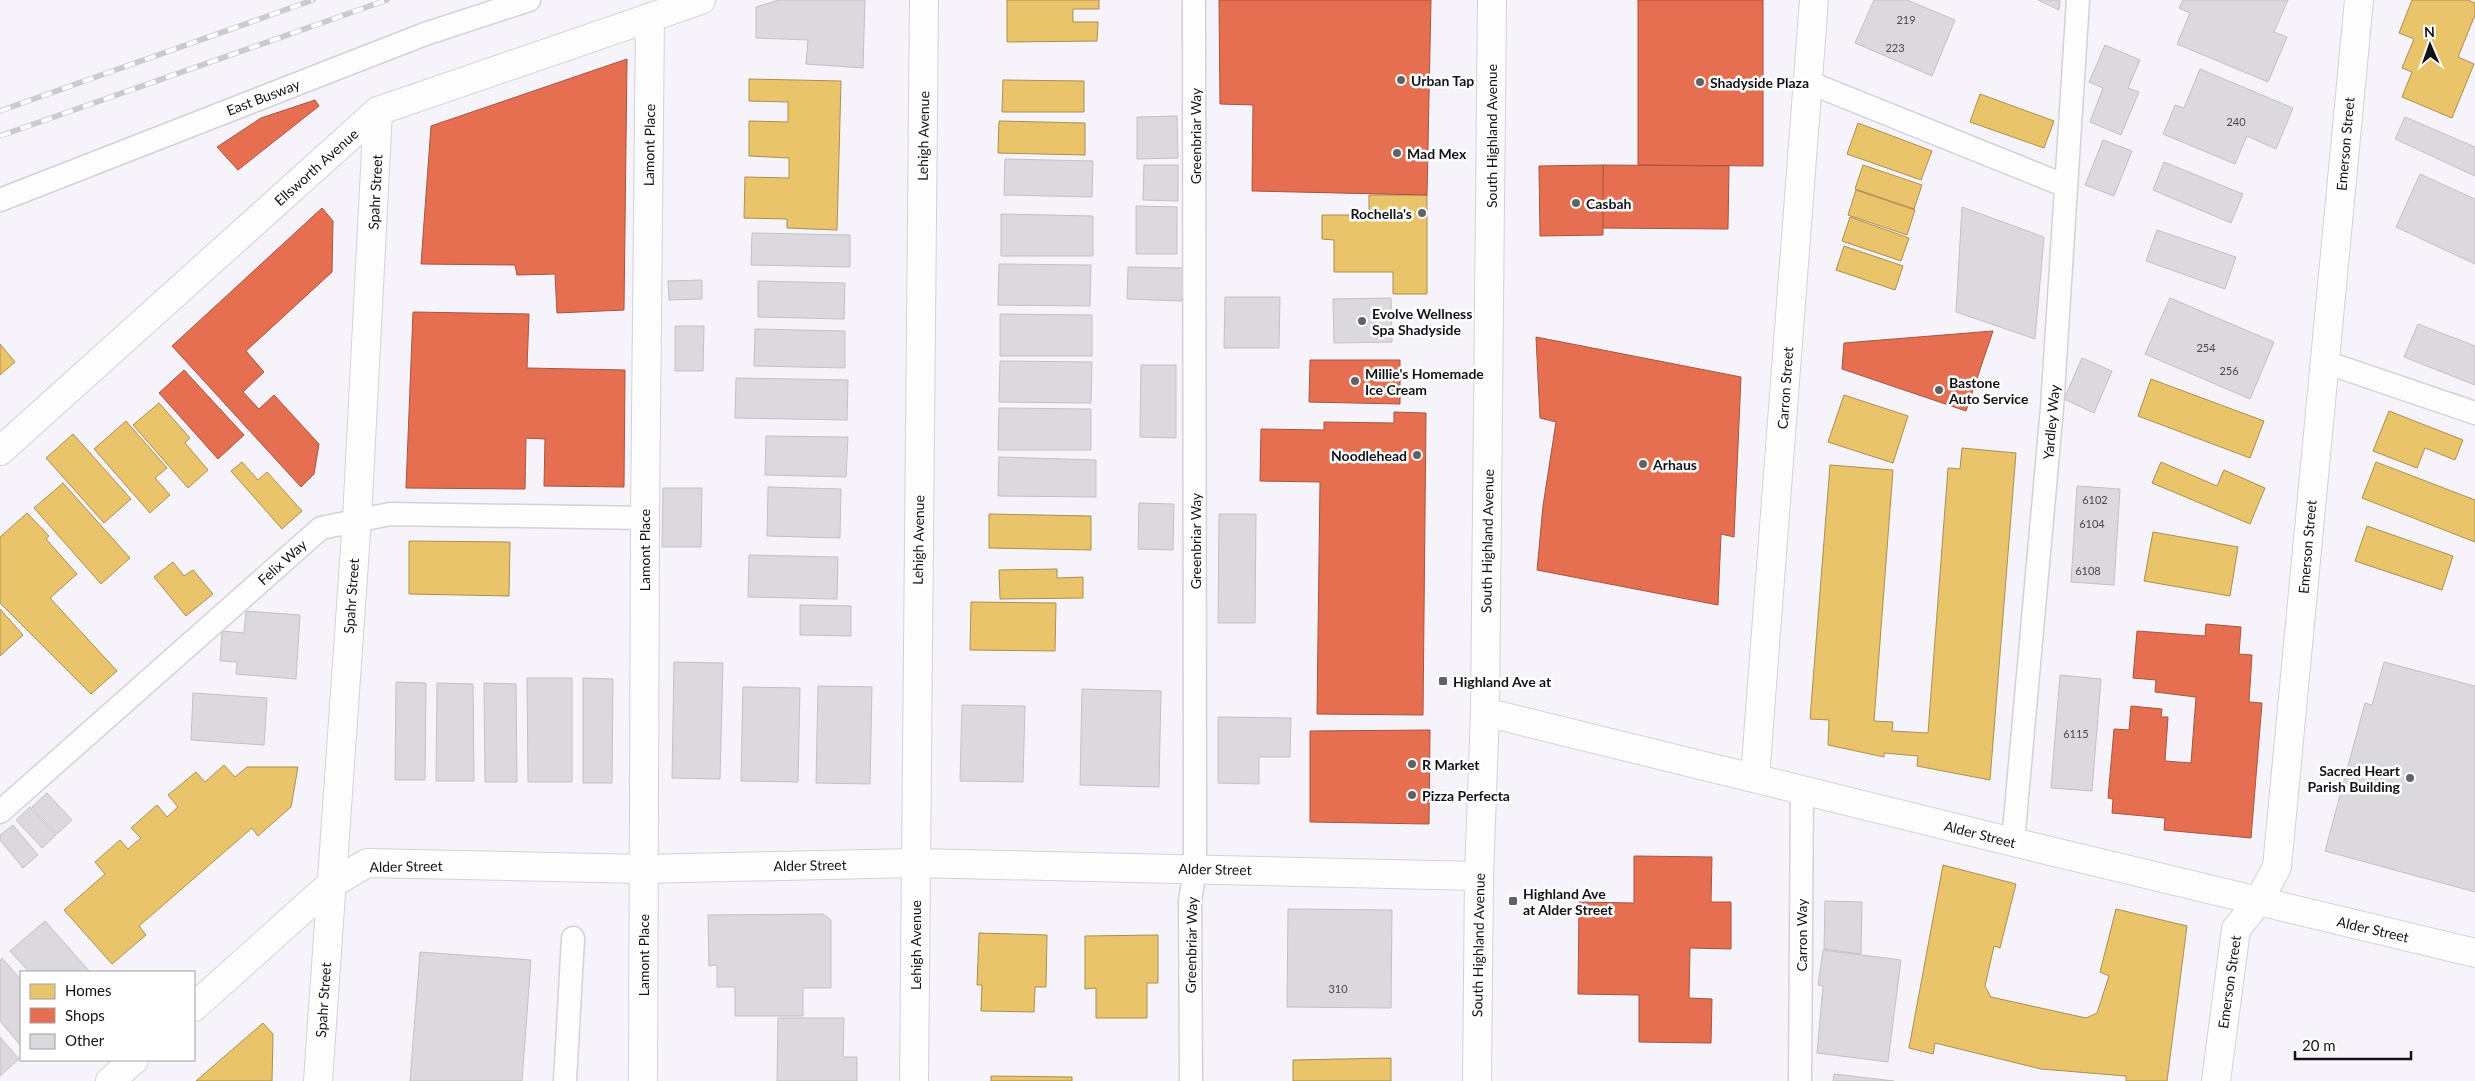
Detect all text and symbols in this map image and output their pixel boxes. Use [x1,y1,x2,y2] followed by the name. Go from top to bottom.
[1896,13,1916,26] house number: 219
[2405,20,2455,70] north arrow
[2424,23,2435,40] text: N
[1885,41,1905,54] house number: 223
[1483,64,1500,208] street label: South Highland Avenue
[1411,72,1474,89] place label: Urban Tap
[1395,74,1407,86] marker: Urban Tap
[1710,74,1809,91] place label: Shadyside Plaza
[224,75,303,119] street label: East Busway
[1694,76,1706,88] marker: Shadyside Plaza
[1187,87,1204,184] street label: Greenbriar Way
[914,91,932,181] street label: Lehigh Avenue
[2332,96,2358,192] street label: Emerson Street
[640,104,658,186] street label: Lamont Place
[2226,115,2246,128] house number: 240
[271,125,361,209] street label: Ellsworth Avenue
[1407,145,1467,162] place label: Mad Mex
[1391,147,1403,159] marker: Mad Mex
[365,154,385,230] street label: Spahr Street
[1586,195,1632,212] place label: Casbah
[1570,197,1582,209] marker: Casbah
[1351,205,1412,222] place label: Rochella's
[1416,207,1428,219] marker: Rochella's
[1372,305,1472,338] place label: Evolve Wellness Spa Shadyside
[1356,315,1368,327] marker: Evolve Wellness Spa Shadyside
[2196,341,2216,354] house number: 254
[1774,346,1796,430] street label: Carron Street
[2219,364,2239,377] house number: 256
[1365,365,1484,398] place label: Millie's Homemade Ice Cream
[1948,374,2029,407] place label: Bastone Auto Service
[1349,375,1361,387] marker: Millie's Homemade Ice Cream
[2039,383,2063,460] street label: Yardley Way
[1933,384,1945,396] marker: Bastone Auto Service
[1331,447,1407,464] place label: Noodlehead
[1411,449,1423,461] marker: Noodlehead
[1652,456,1697,473] place label: Arhaus
[1637,458,1649,470] marker: Arhaus
[1477,469,1497,613] street label: South Highland Avenue
[1187,492,1204,589] street label: Greenbriar Way
[2082,493,2108,506] house number: 6102
[909,495,927,585] street label: Lehigh Avenue
[2294,499,2320,595] street label: Emerson Street
[636,509,653,591] street label: Lamont Place
[2079,517,2105,530] house number: 6104
[254,535,310,588] street label: Felix Way
[340,558,362,634] street label: Spahr Street
[2075,564,2101,577] house number: 6108
[1453,673,1552,690] place label: Highland Ave at
[1437,675,1449,687] marker: Highland Ave at
[2063,727,2089,740] house number: 6115
[1422,756,1480,773] place label: R Market
[1406,758,1418,770] marker: R Market
[2307,762,2401,795] place label: Sacred Heart Parish Building
[2404,772,2416,784] marker: Sacred Heart Parish Building
[1422,787,1510,804] place label: Pizza Perfecta
[1406,789,1418,801] marker: Pizza Perfecta
[1942,817,2018,851] street label: Alder Street
[773,856,847,874] street label: Alder Street
[369,857,443,875] street label: Alder Street
[1178,860,1252,878] street label: Alder Street
[1468,873,1488,1017] street label: South Highland Avenue
[1523,885,1614,918] place label: Highland Ave at Alder Street
[1507,895,1519,907] marker: Highland Ave at Alder Street
[1182,896,1200,993] street label: Greenbriar Way
[1793,898,1810,972] street label: Carron Way
[907,900,924,990] street label: Lehigh Avenue
[2335,912,2411,946] street label: Alder Street
[635,914,652,996] street label: Lamont Place
[2214,934,2244,1030] street label: Emerson Street
[312,962,334,1038] street label: Spahr Street
[20,971,195,1061] legend
[65,981,111,999] text: Homes
[1328,982,1348,995] house number: 310
[65,1006,105,1024] text: Shops
[2295,1028,2411,1060] scale bar
[65,1031,105,1049] text: Other
[2302,1036,2336,1054] text: 20 m

